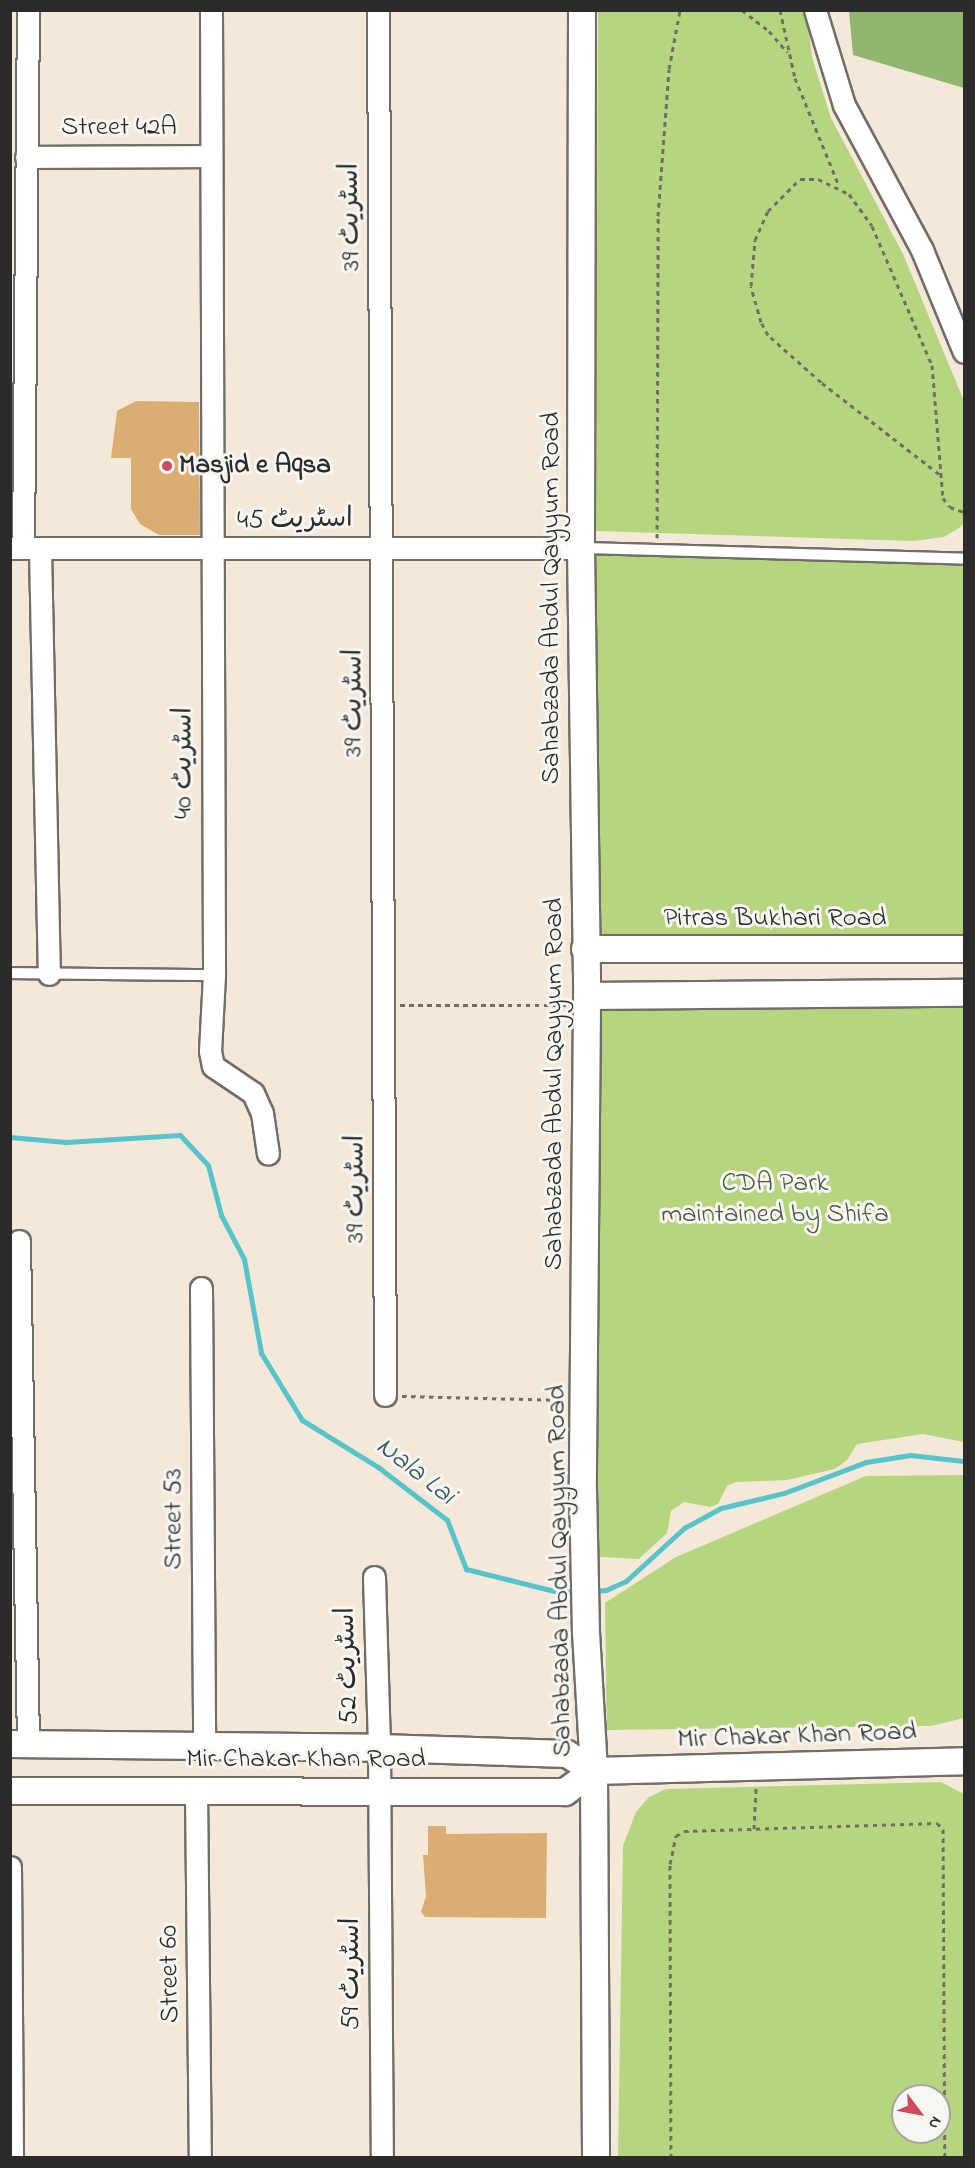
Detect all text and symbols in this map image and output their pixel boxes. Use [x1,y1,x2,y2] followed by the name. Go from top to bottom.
[61,112,177,144] street label: Street 42A
[334,163,368,271] street label: اسٹریٹ 39
[536,412,568,784] street label: Sahabzada Abdul Qayyum Road
[179,450,331,482] place label: Masjid e Aqsa
[160,459,174,473] marker: Masjid e Aqsa
[237,503,353,537] street label: اسٹریٹ 45
[338,649,370,757] street label: اسٹریٹ 39
[168,707,200,819] street label: اسٹریٹ 40
[539,898,571,1270] street label: Sahabzada Abdul Qayyum Road
[664,903,886,935] street label: Pitras Bukhari Road
[340,1135,372,1243] street label: اسٹریٹ 39
[661,1167,889,1230] park label: CDA Park maintained by Shifa
[541,1385,579,1757] street label: Sahabzada Abdul Qayyum Road
[369,1431,461,1513] water label: Nala Lai
[158,1468,190,1570] street label: Street 53
[330,1606,366,1726] street label: اسٹریٹ 52
[677,1716,917,1756] street label: Mir Chakar Khan Road
[186,1744,426,1776] street label: Mir Chakar Khan Road
[336,1918,368,2030] street label: اسٹریٹ 59
[153,1925,187,2023] street label: Street 60
[891,2084,951,2144] north arrow
[922,2112,948,2133] text: N

